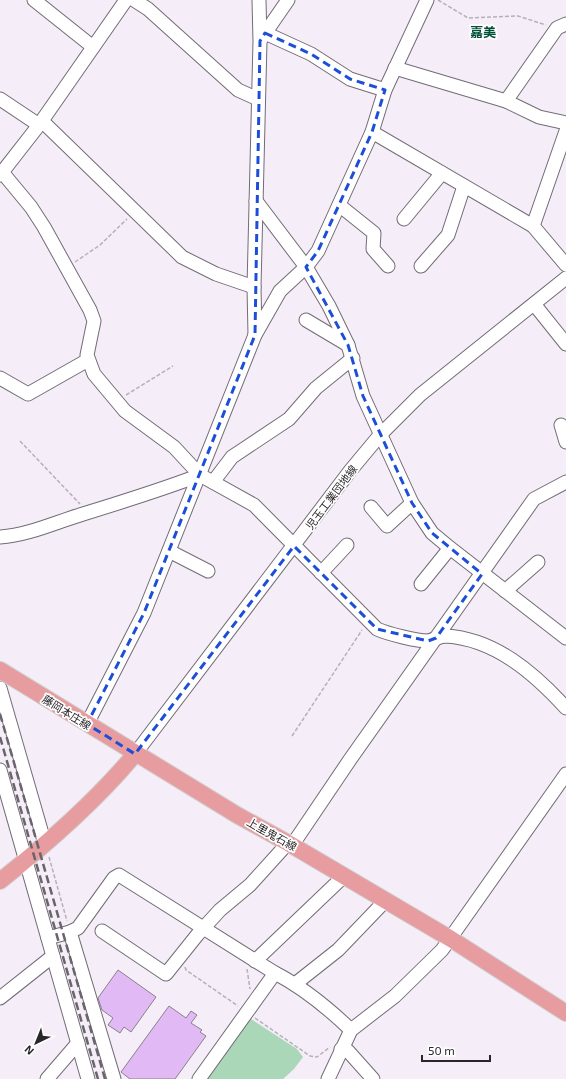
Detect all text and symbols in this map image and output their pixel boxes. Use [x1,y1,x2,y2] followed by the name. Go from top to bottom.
[470,24,496,40] district label: 嘉美
[303,462,359,532] street label: 児玉工業団地線
[40,692,94,732] street label: 藤岡本庄線
[245,815,299,853] street label: 上里鬼石線
[16,1023,56,1063] north arrow
[422,1037,490,1063] scale bar
[21,1043,36,1058] text: N
[428,1043,455,1057] text: 50 m

